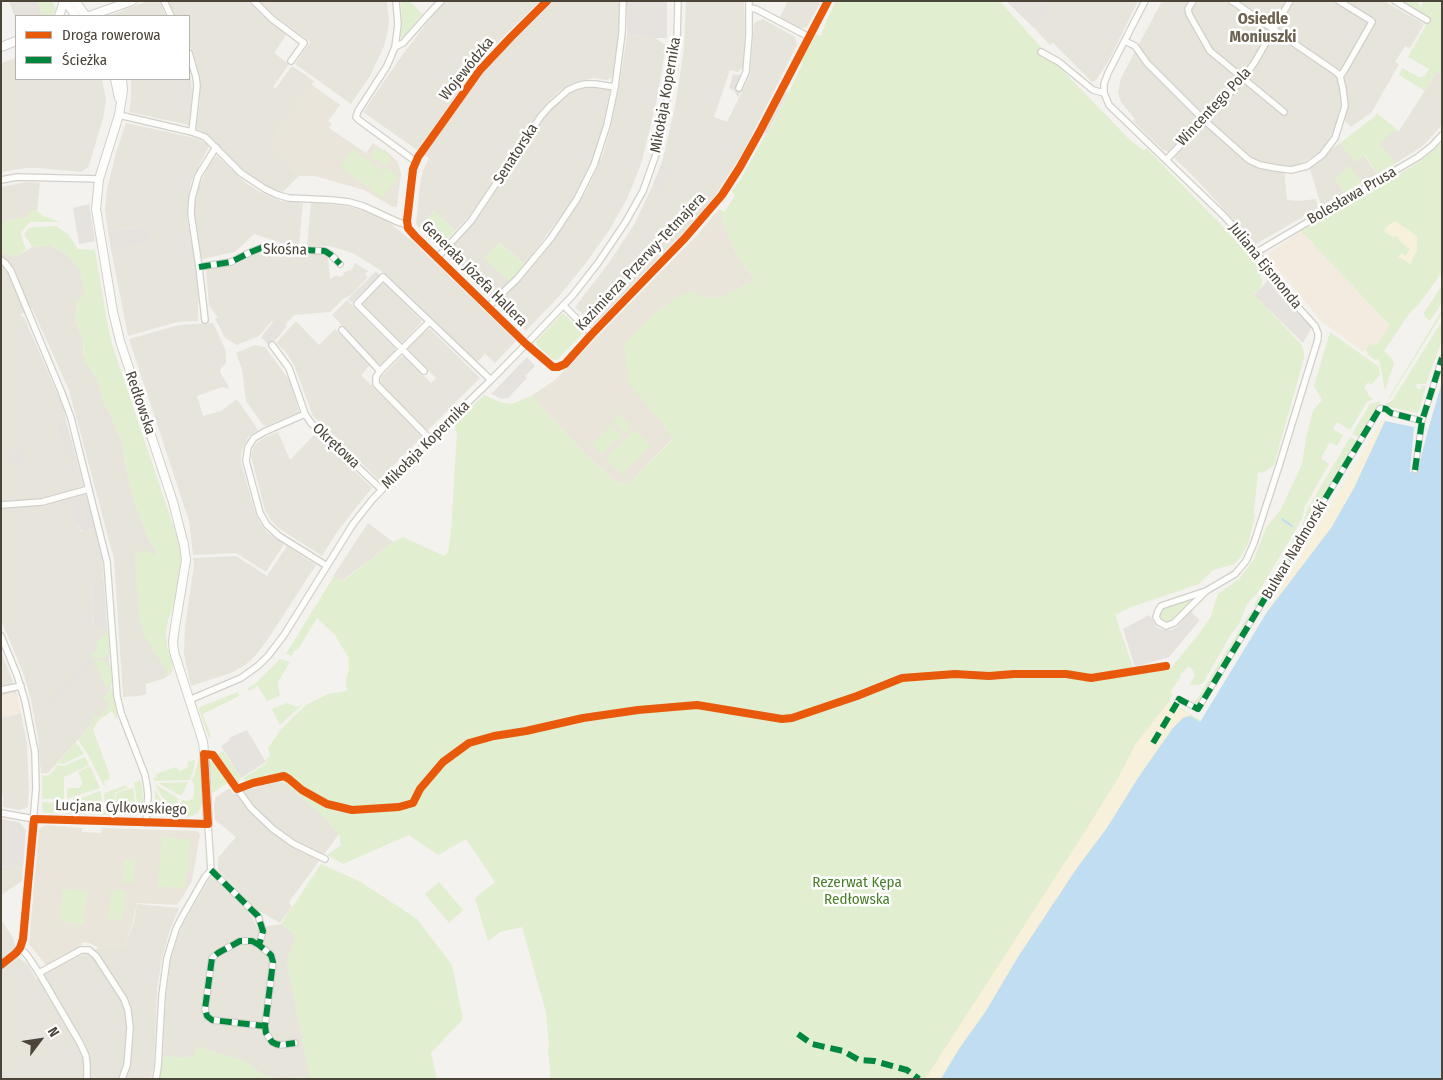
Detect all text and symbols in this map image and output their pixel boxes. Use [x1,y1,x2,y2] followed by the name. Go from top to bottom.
[1230,10,1296,48] district label: Osiedle Moniuszki
[15,15,190,80] legend
[62,26,161,44] text: Droga rowerowa
[436,34,498,104] street label: Wojewódzka
[647,36,685,154] street label: Mikołaja Kopernika
[62,51,107,69] text: Ścieżka
[1173,64,1255,150] street label: Wincentego Pola
[490,120,542,188] street label: Senatorska
[1304,163,1400,229] street label: Bolesława Prusa
[572,189,710,335] street label: Kazimierza Przerwy-Tetmajera
[417,217,531,331] street label: Generała Józefa Hallera
[1225,219,1305,313] street label: Juliana Ejsmonda
[263,241,307,259] street label: Skośna
[121,369,159,437] street label: Redłowska
[378,397,474,493] street label: Mikołaja Kopernika
[309,420,363,472] street label: Okrętowa
[1258,497,1332,603] street label: Bulwar Nadmorski
[55,797,187,819] street label: Lucjana Cylkowskiego
[812,874,902,909] park label: Rezerwat Kępa Redłowska
[15,1015,65,1065] north arrow
[44,1024,63,1040] text: N

